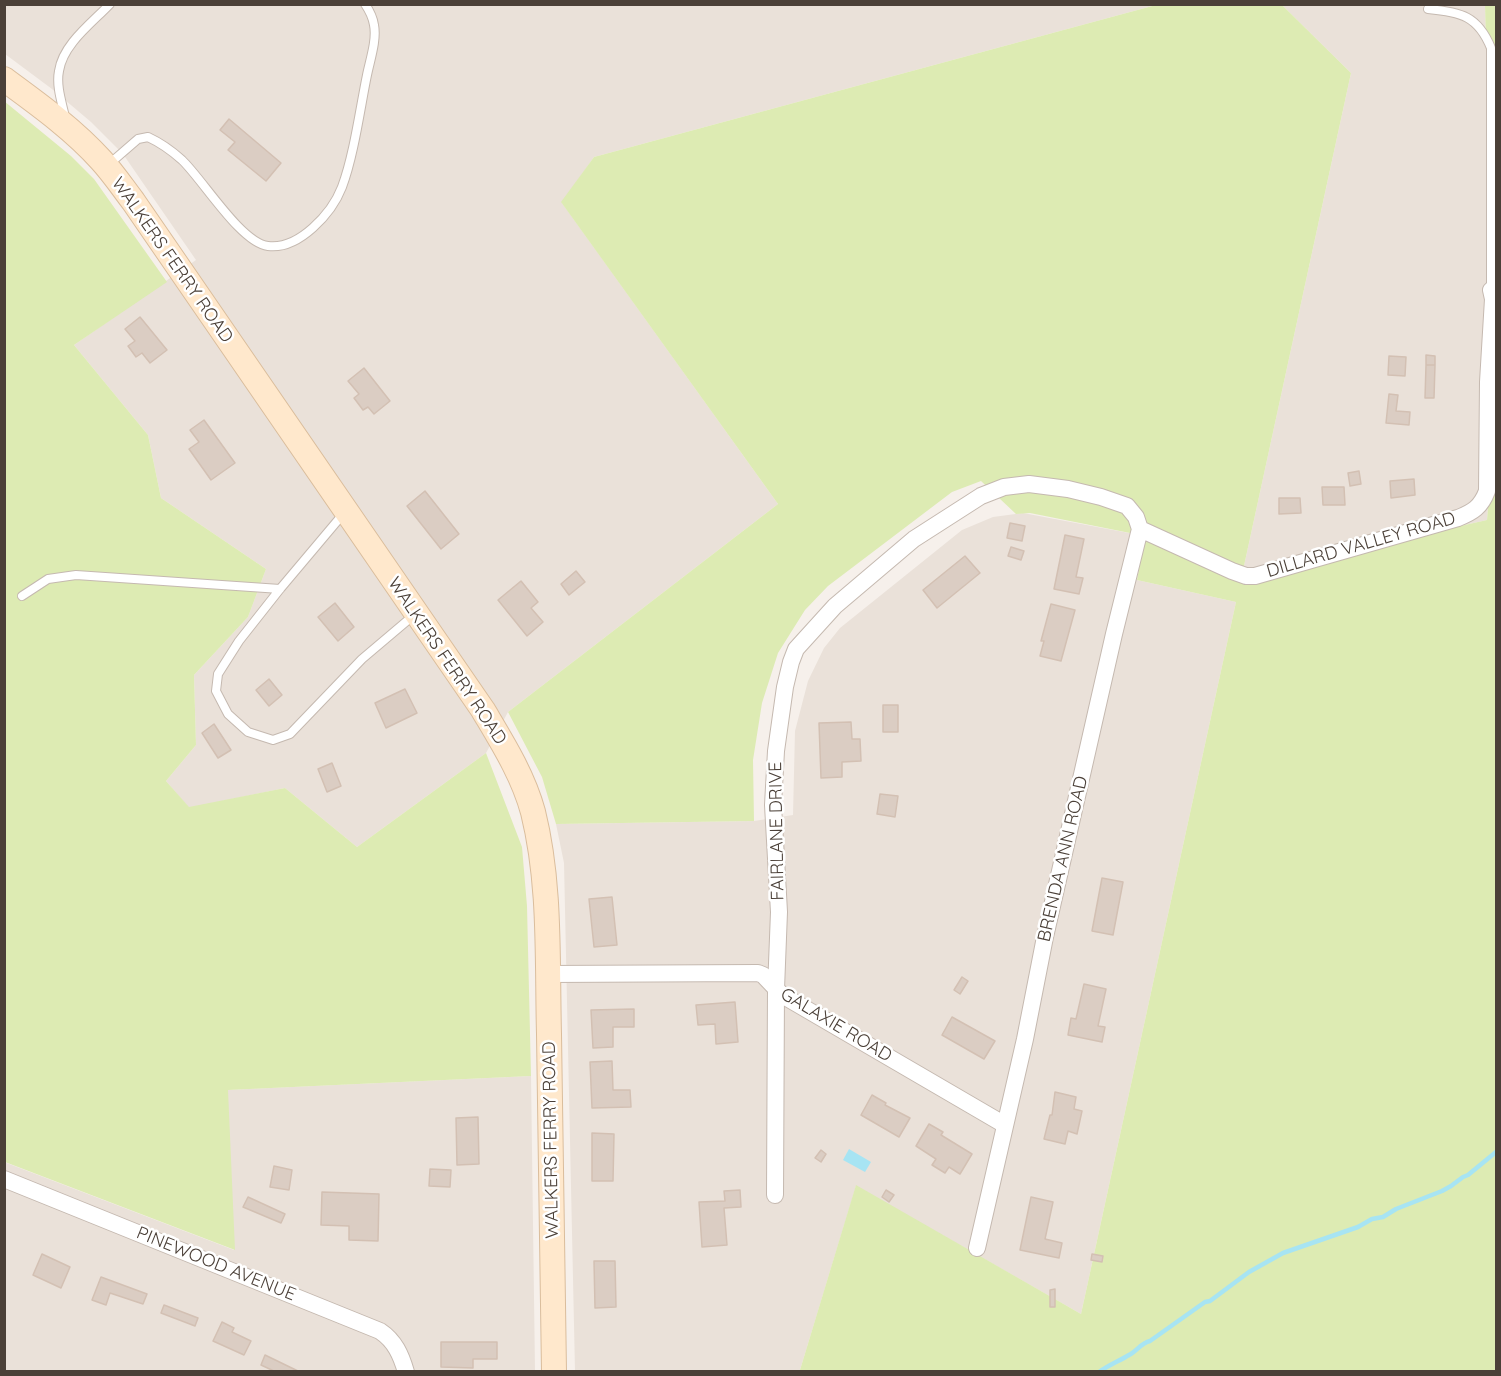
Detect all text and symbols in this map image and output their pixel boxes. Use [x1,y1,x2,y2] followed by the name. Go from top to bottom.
[107,173,237,347] street label: WALKERS FERRY ROAD
[1264,508,1458,582] street label: DILLARD VALLEY ROAD
[383,573,511,749] street label: WALKERS FERRY ROAD
[765,761,789,901] street label: FAIRLANE DRIVE
[1033,774,1093,944] street label: BRENDA ANN ROAD
[776,983,896,1067] street label: GALAXIE ROAD
[538,1041,564,1239] street label: WALKERS FERRY ROAD
[133,1222,299,1306] street label: PINEWOOD AVENUE

